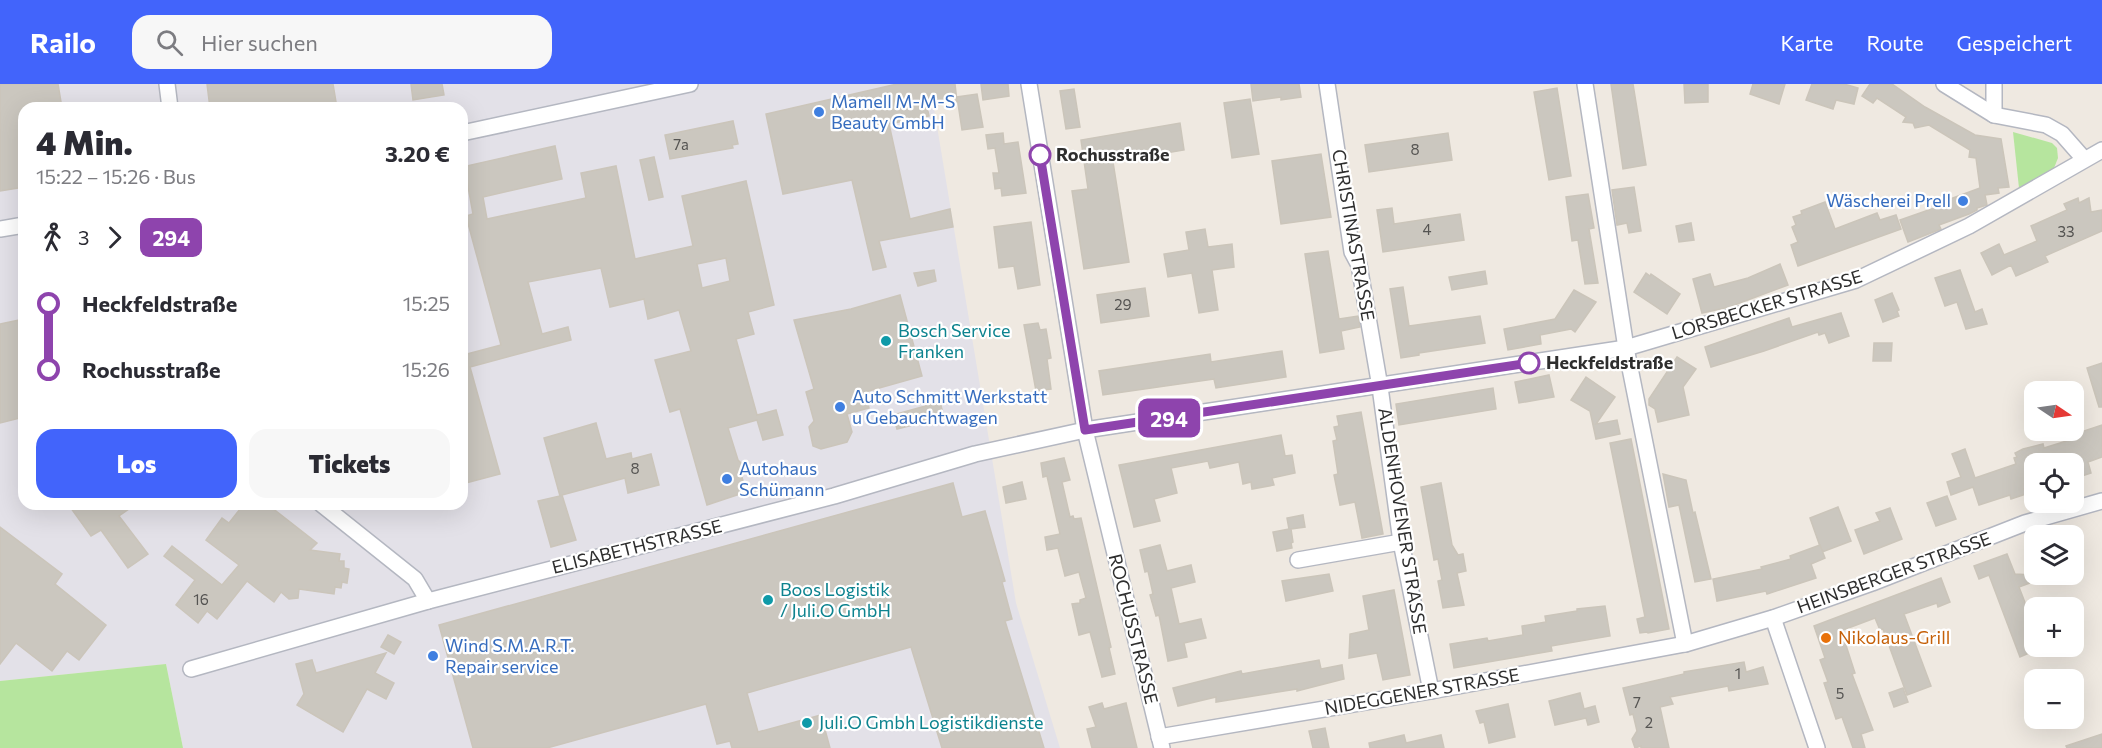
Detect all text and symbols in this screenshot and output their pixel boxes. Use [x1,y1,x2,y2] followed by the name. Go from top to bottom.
[132,15,552,69] search box
[30,25,96,59] text: Railo
[153,26,186,59] icon: search
[201,29,318,56] text: Hier suchen
[1780,30,1833,55] text: Karte
[1866,30,1924,55] text: Route
[1957,30,2072,55] text: Gespeichert
[831,90,955,133] place label: Mamell M-M-S Beauty GmbH
[812,105,826,119] marker: Mamell M-M-S Beauty GmbH
[36,121,133,162] text: 4 Min.
[673,135,689,153] house number: 7a
[385,140,450,167] text: 3.20 €
[1410,140,1420,158] house number: 8
[1056,143,1169,165] place label: Rochusstraße
[1029,144,1051,166] marker: Rochusstraße
[1328,147,1380,322] street label: CHRISTINASTRASSE
[36,164,196,188] text: 15:22 – 15:26 · Bus
[1826,189,1951,211] place label: Wäscherei Prell
[1956,194,1970,208] marker: Wäscherei Prell
[1423,220,1432,238] house number: 4
[36,221,69,254] icon: walk
[98,221,131,254] icon: forward
[2057,222,2075,240] house number: 33
[78,225,89,249] text: 3
[152,225,190,250] text: 294
[1669,265,1865,344] street label: LORSBECKER STRASSE
[82,290,237,317] text: Heckfeldstraße
[403,291,450,315] text: 15:25
[1114,295,1132,313] house number: 29
[898,319,1011,362] place label: Bosch Service Franken
[879,334,893,348] marker: Bosch Service Franken
[1546,351,1673,373] place label: Heckfeldstraße
[1518,352,1540,374] marker: Heckfeldstraße
[82,356,221,383] text: Rochusstraße
[402,357,450,381] text: 15:26
[2024,381,2084,441] north arrow
[2024,381,2084,729] map controls
[852,385,1047,428] place label: Auto Schmitt Werkstatt u Gebauchtwagen
[1134,398,1204,438] line badge: 294
[833,400,847,414] marker: Auto Schmitt Werkstatt u Gebauchtwagen
[1150,406,1188,431] text: 294
[1374,406,1432,636] street label: ALDENHOVENER STRASSE
[36,429,237,498] button: Los
[249,429,450,498] button: Tickets
[2024,453,2084,513] button: locate
[739,457,825,500] place label: Autohaus Schümann
[630,459,640,477] house number: 8
[720,472,734,486] marker: Autohaus Schümann
[549,514,724,578] street label: ELISABETHSTRASSE
[2024,525,2084,585] button: layers
[1794,527,1994,617] street label: HEINSBERGER STRASSE
[1105,551,1163,706] street label: ROCHUSSTRASSE
[780,578,891,621] place label: Boos Logistik / Juli.O GmbH
[193,590,209,608] house number: 16
[761,593,775,607] marker: Boos Logistik / Juli.O GmbH
[2024,597,2084,657] button: +
[1838,626,1950,648] place label: Nikolaus-Grill
[1819,631,1833,645] marker: Nikolaus-Grill
[445,634,575,677] place label: Wind S.M.A.R.T. Repair service
[426,649,440,663] marker: Wind S.M.A.R.T. Repair service
[1323,663,1521,719] street label: NIDEGGENER STRASSE
[1735,664,1741,682] house number: 1
[2024,669,2084,729] button: −
[1836,684,1844,702] house number: 5
[1633,693,1641,711] house number: 7
[819,711,1043,733] place label: Juli.O Gmbh Logistikdienste
[1645,713,1653,731] house number: 2
[800,716,814,730] marker: Juli.O Gmbh Logistikdienste

